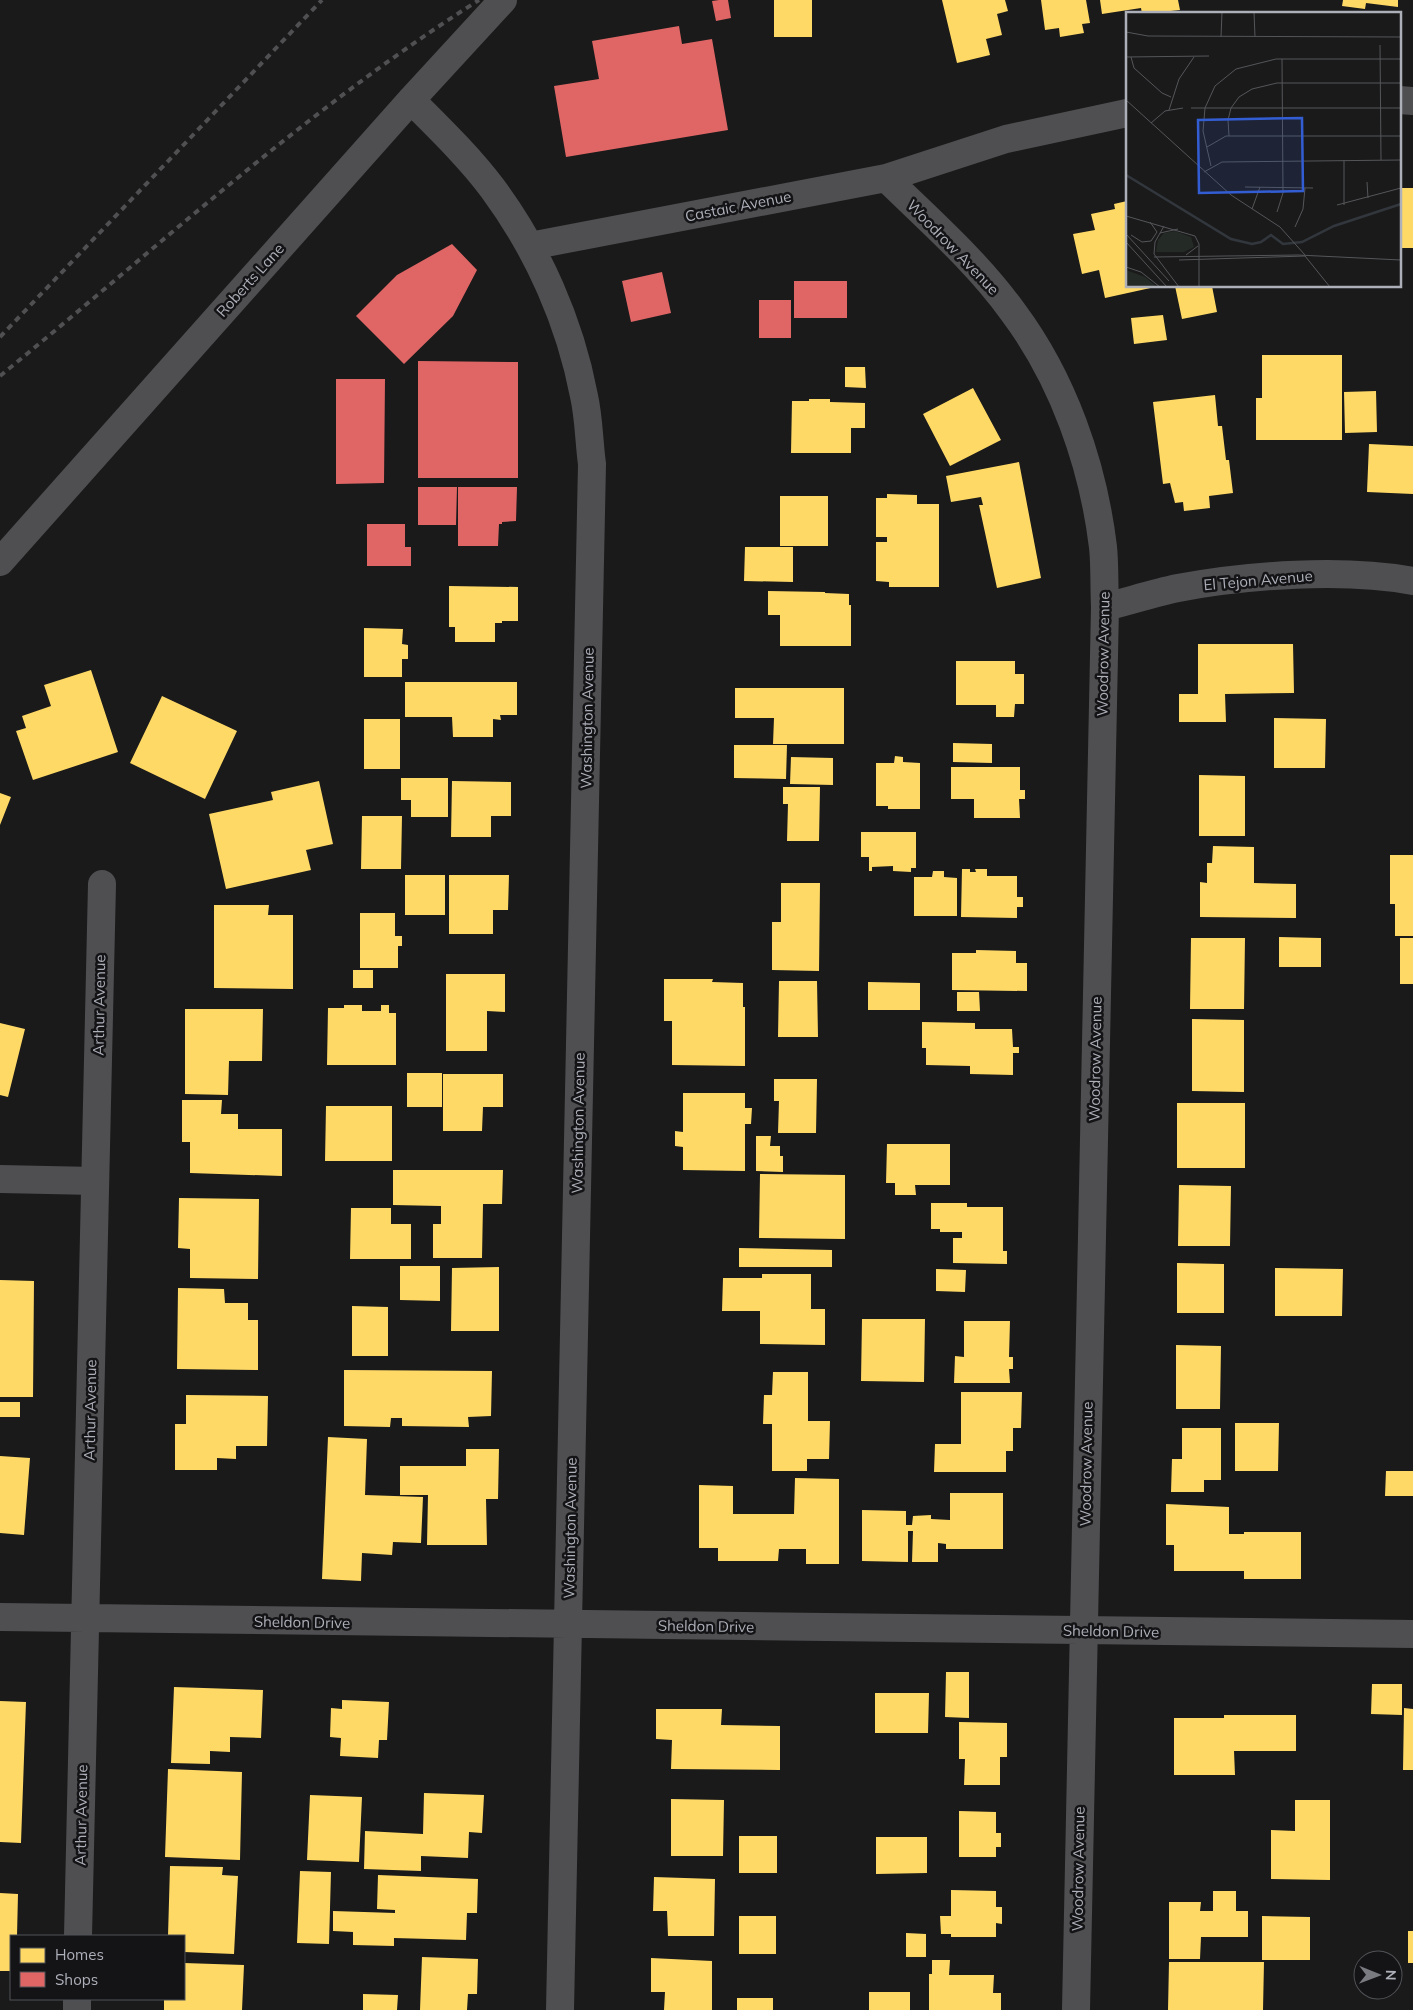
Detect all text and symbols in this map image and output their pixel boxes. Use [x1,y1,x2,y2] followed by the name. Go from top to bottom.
[1126,12,1400,288] inset map
[683,186,793,226] street label: Castaic Avenue
[903,195,1003,299] street label: Woodrow Avenue
[212,239,288,321] street label: Roberts Lane
[1203,566,1313,594] street label: El Tejon Avenue
[1092,591,1114,717] street label: Woodrow Avenue
[576,647,598,789] street label: Washington Avenue
[89,954,109,1056] street label: Arthur Avenue
[1084,996,1106,1122] street label: Woodrow Avenue
[567,1052,589,1194] street label: Washington Avenue
[80,1359,100,1461] street label: Arthur Avenue
[1075,1401,1097,1527] street label: Woodrow Avenue
[559,1457,581,1599] street label: Washington Avenue
[254,1612,350,1632] street label: Sheldon Drive
[658,1616,754,1636] street label: Sheldon Drive
[1063,1621,1159,1641] street label: Sheldon Drive
[71,1764,91,1866] street label: Arthur Avenue
[1067,1806,1089,1932] street label: Woodrow Avenue
[10,1935,185,2000] legend
[55,1945,104,1964] text: Homes
[1353,1950,1403,2000] north arrow
[55,1970,98,1989] text: Shops
[1382,1970,1400,1981] text: N

